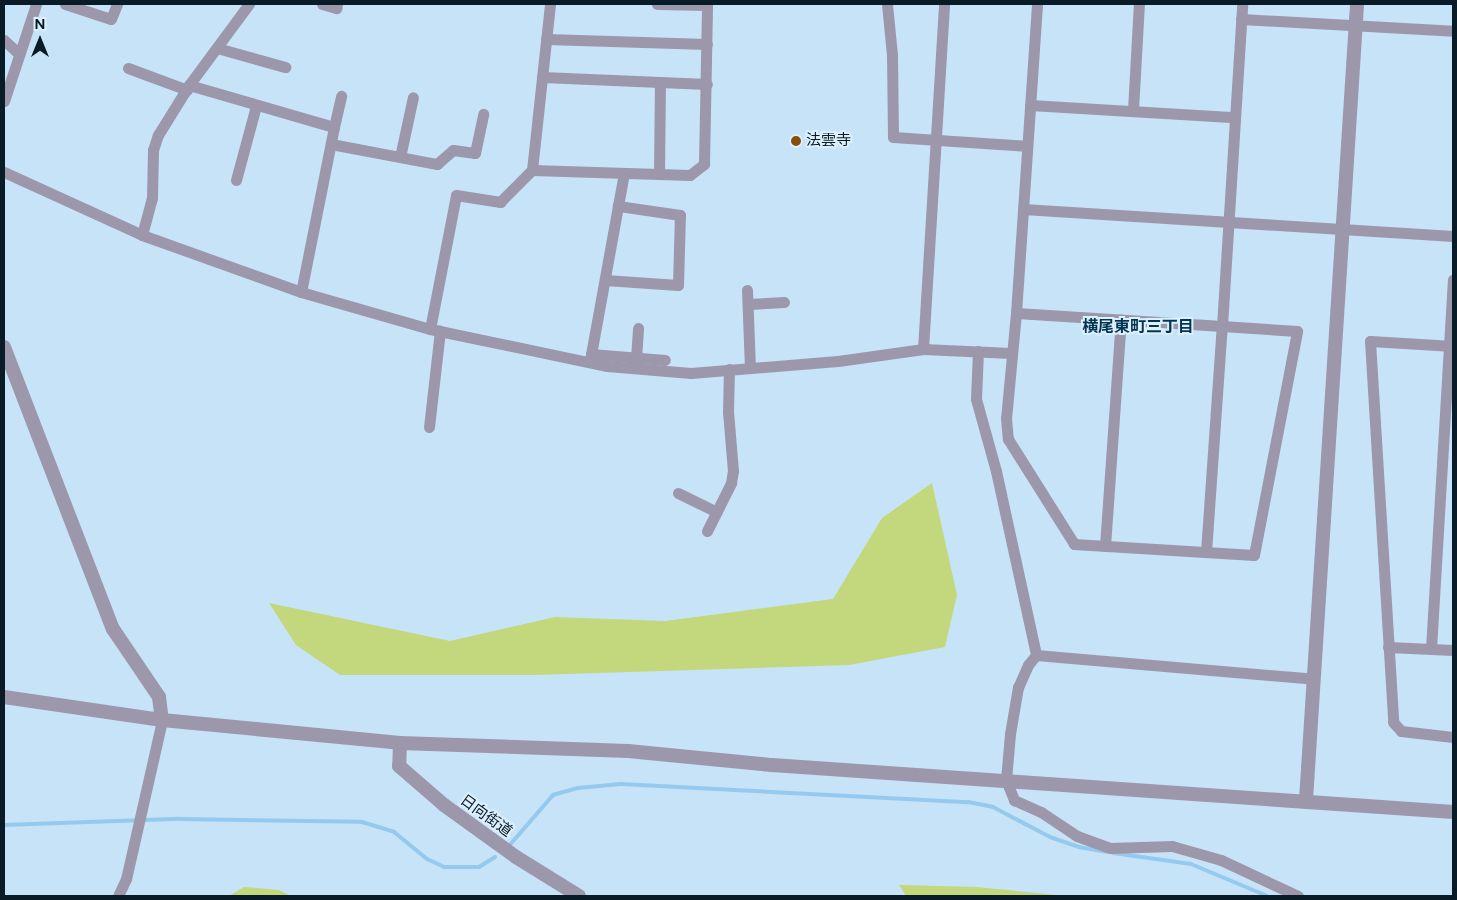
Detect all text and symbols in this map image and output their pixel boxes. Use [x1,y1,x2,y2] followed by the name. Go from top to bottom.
[15,15,65,65] north arrow
[35,16,45,33] text: N
[806,132,851,150] place label: 法雲寺
[790,135,802,147] marker: 法雲寺
[1082,317,1194,337] district label: 横尾東町三丁目
[456,791,516,841] street label: 日向街道

